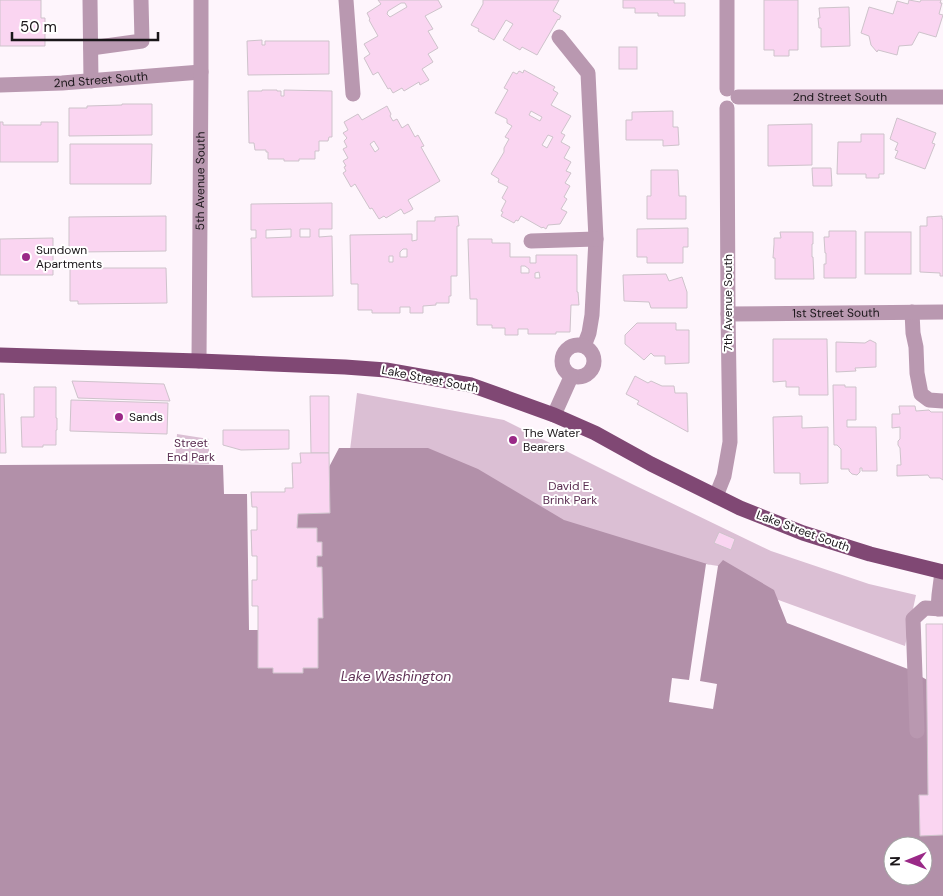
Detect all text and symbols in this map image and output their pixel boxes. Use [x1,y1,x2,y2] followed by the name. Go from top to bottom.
[12,10,159,42] scale bar
[20,17,57,37] text: 50 m
[53,68,149,91] street label: 2nd Street South
[793,89,887,105] street label: 2nd Street South
[192,131,209,230] street label: 5th Avenue South
[36,242,102,272] place label: Sundown Apartments
[20,251,32,263] marker: Sundown Apartments
[720,254,736,352] street label: 7th Avenue South
[792,305,880,321] street label: 1st Street South
[380,362,480,396] street label: Lake Street South
[129,409,163,425] place label: Sands
[113,411,125,423] marker: Sands
[523,425,580,455] place label: The Water Bearers
[507,434,519,446] marker: The Water Bearers
[167,435,215,465] park label: Street End Park
[543,478,597,508] park label: David E. Brink Park
[754,507,852,555] street label: Lake Street South
[341,667,451,685] water label: Lake Washington
[883,836,933,886] north arrow
[886,856,904,866] text: N

